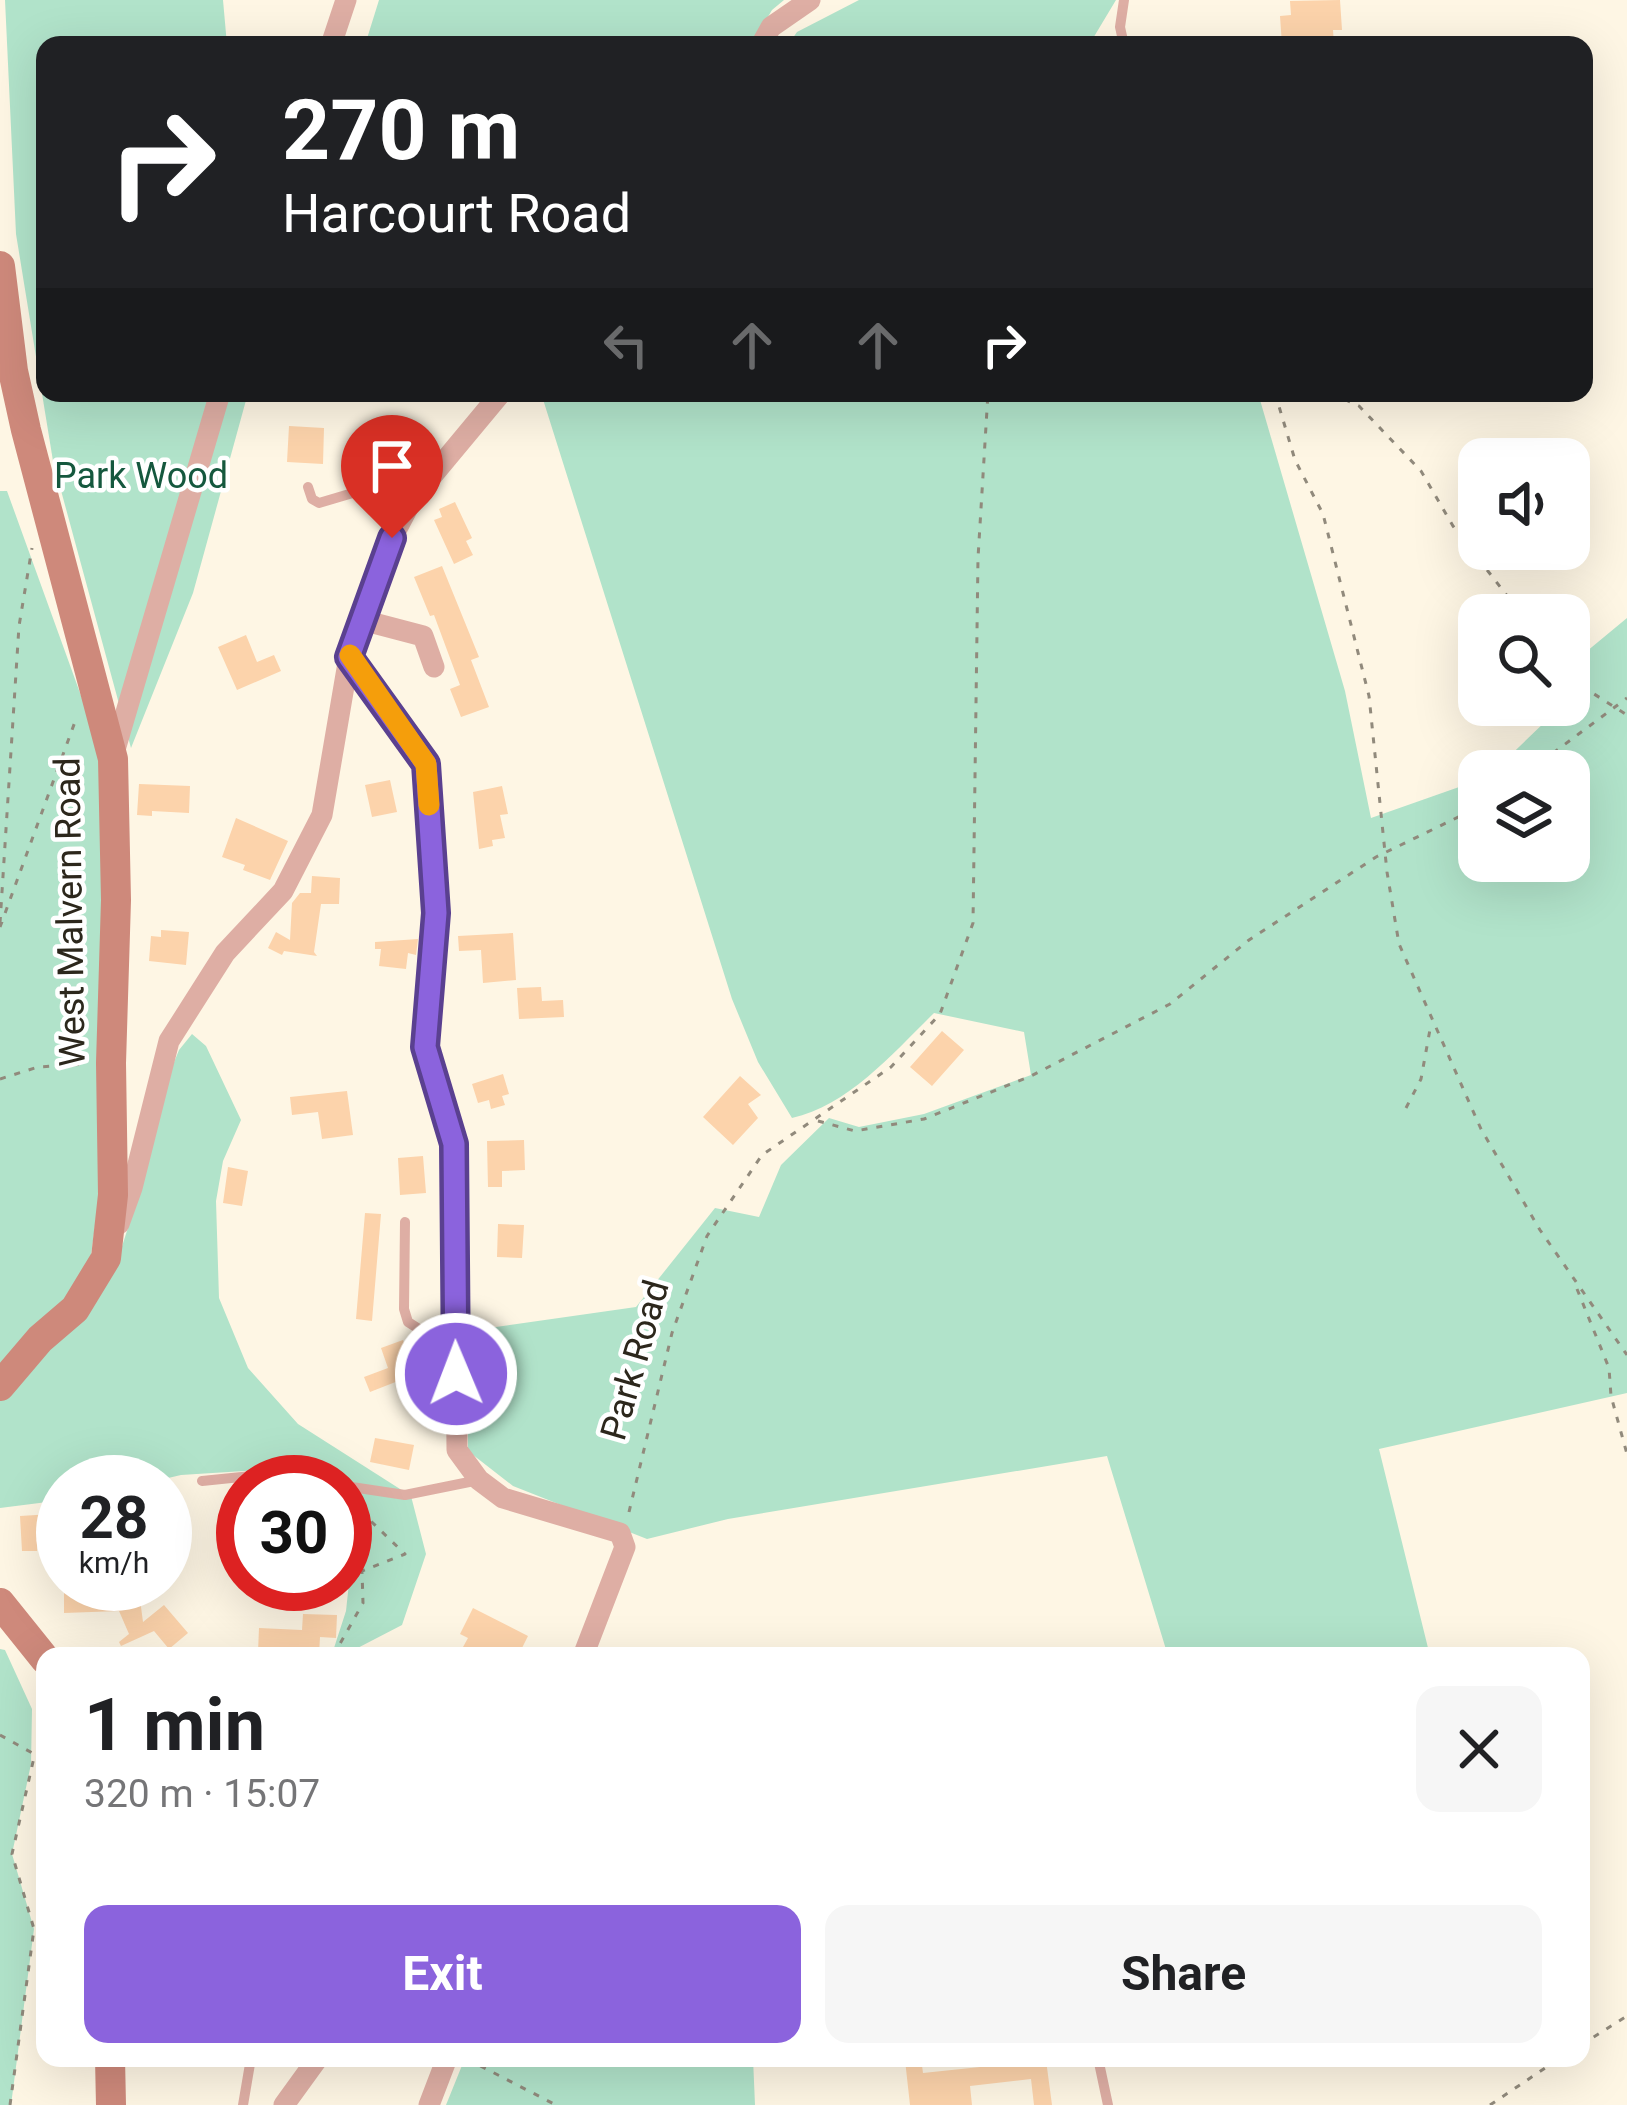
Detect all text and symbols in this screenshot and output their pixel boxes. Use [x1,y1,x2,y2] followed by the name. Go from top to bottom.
[282,81,520,180] text: 270 m
[84,84,240,240] icon: right
[282,182,631,245] text: Harcourt Road
[593,312,659,378] icon: left
[719,312,785,378] icon: ahead
[845,312,911,378] icon: ahead
[971,312,1037,378] icon: right
[341,415,443,538] pin
[359,433,425,499] icon: arrive
[1458,438,1590,882] map controls
[1458,438,1590,570] button: sound
[54,455,228,497] park label: Park Wood
[1458,594,1590,726] button: search
[1458,750,1590,882] button: layers
[46,757,94,1067] street label: West Malvern Road
[592,1275,678,1445] street label: Park Road
[393,1311,519,1437] position arrow
[216,1455,372,1611] speed limit sign: 30
[80,1482,148,1553] text: 28
[79,1545,149,1580] text: km/h
[84,1683,265,1768] text: 1 min
[1416,1686,1542,1812] button: close
[84,1771,320,1817] text: 320 m · 15:07
[84,1905,801,2043] button: Exit
[825,1905,1542,2043] button: Share

